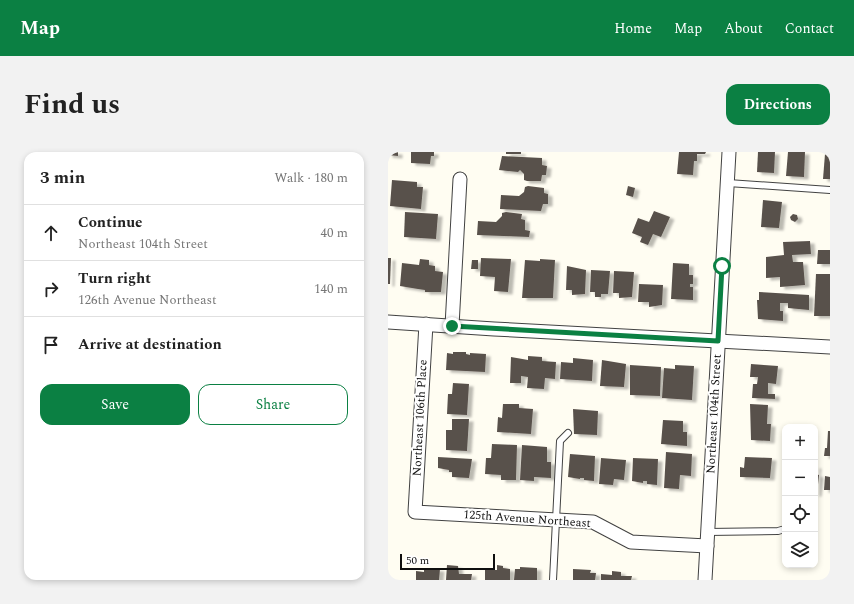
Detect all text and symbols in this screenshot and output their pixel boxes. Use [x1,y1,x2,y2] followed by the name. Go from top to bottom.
[20,14,60,43] text: Map
[614,18,652,39] text: Home
[674,18,702,39] text: Map
[724,18,763,39] text: About
[785,18,834,39] text: Contact
[24,83,120,126] text: Find us
[726,84,830,125] button: Directions
[40,165,85,191] text: 3 min
[274,168,348,188] text: Walk · 180 m
[78,211,143,234] text: Continue
[40,222,62,244] icon: ahead
[321,223,348,243] text: 40 m
[78,234,208,254] text: Northeast 104th Street
[713,257,731,275] route start
[78,267,151,290] text: Turn right
[40,278,62,300] icon: right
[314,279,348,299] text: 140 m
[78,290,217,310] text: 126th Avenue Northeast
[443,317,461,335] route end
[78,333,222,356] text: Arrive at destination
[40,334,62,356] icon: arrive
[701,354,727,474] street label: Northeast 104th Street
[407,359,433,477] street label: Northeast 106th Place
[40,384,190,425] button: Save
[198,384,348,425] button: Share
[782,424,818,568] map controls
[782,424,818,460] button: +
[782,460,818,496] button: −
[782,496,818,532] button: locate
[463,505,591,533] street label: 125th Avenue Northeast
[782,532,818,568] button: layers
[400,552,495,571] scale bar
[406,552,429,569] text: 50 m

